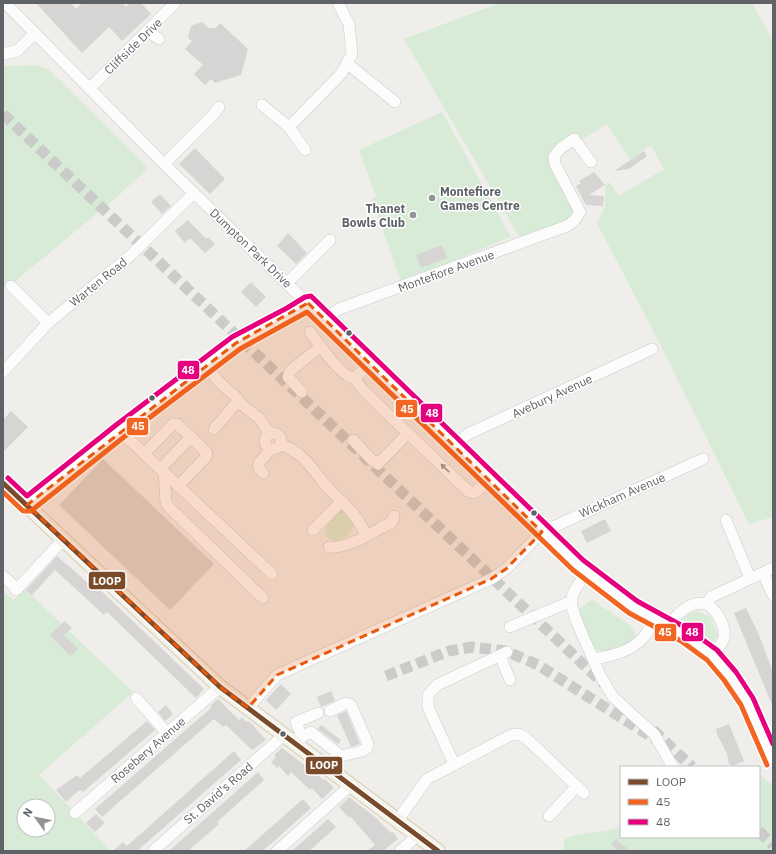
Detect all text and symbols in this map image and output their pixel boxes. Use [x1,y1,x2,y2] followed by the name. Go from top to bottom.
[101,14,165,77] street label: Cliffside Drive
[440,184,520,213] place label: Montefiore Games Centre
[427,193,437,203] marker: Montefiore Games Centre
[342,201,405,230] place label: Thanet Bowls Club
[207,205,295,291] street label: Dumpton Park Drive
[408,210,418,220] marker: Thanet Bowls Club
[396,246,497,295] street label: Montefiore Avenue
[66,254,130,310] street label: Warten Road
[344,328,354,338] unlabelled marker
[177,360,200,380] line badge: 48
[181,363,195,377] text: 48
[509,371,595,421] street label: Avebury Avenue
[147,393,157,403] unlabelled marker
[395,399,418,418] line badge: 45
[400,402,414,416] text: 45
[420,403,443,423] line badge: 48
[425,406,439,420] text: 48
[126,417,149,436] line badge: 45
[131,419,145,433] text: 45
[439,464,450,473] one-way arrow
[577,469,668,521] street label: Wickham Avenue
[529,508,539,518] unlabelled marker
[88,571,126,590] line badge: LOOP
[93,574,121,588] text: LOOP
[681,622,704,642] line badge: 48
[654,623,677,642] line badge: 45
[658,625,672,639] text: 45
[685,625,699,639] text: 48
[108,713,189,786] street label: Rosebery Avenue
[278,729,288,739] unlabelled marker
[305,756,343,775] line badge: LOOP
[310,758,338,772] text: LOOP
[180,759,256,827] street label: St. David's Road
[620,766,760,838] legend
[656,774,686,789] text: LOOP
[656,794,670,809] text: 45
[16,798,56,838] north arrow
[20,805,36,820] text: N
[656,814,670,829] text: 48

